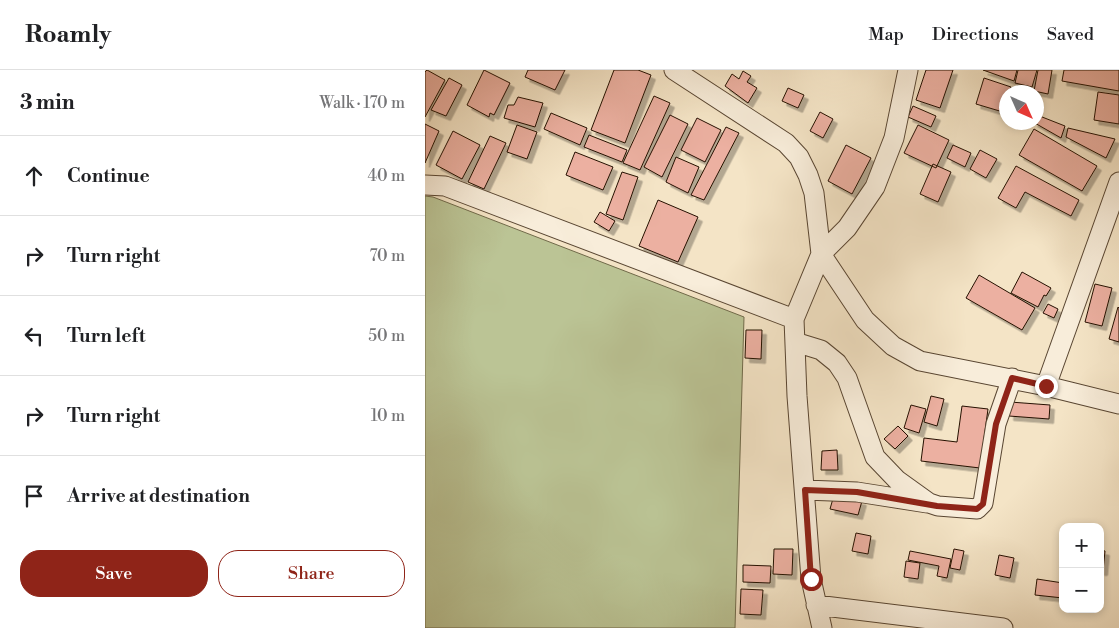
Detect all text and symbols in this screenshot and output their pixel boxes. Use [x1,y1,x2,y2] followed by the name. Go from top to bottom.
[25,20,111,50] text: Roamly
[868,23,904,46] text: Map
[932,23,1019,46] text: Directions
[1047,23,1094,46] text: Saved
[999,85,1044,130] north arrow
[20,90,75,116] text: 3 min
[319,93,405,113] text: Walk · 170 m
[20,162,48,190] icon: ahead
[67,164,150,188] text: Continue
[368,166,405,186] text: 40 m
[20,242,48,270] icon: right
[67,244,160,268] text: Turn right
[369,246,405,266] text: 70 m
[20,322,48,350] icon: left
[67,324,146,348] text: Turn left
[368,326,405,346] text: 50 m
[1035,375,1058,398] route end
[20,402,48,430] icon: right
[67,404,160,428] text: Turn right
[371,406,405,426] text: 10 m
[20,482,48,510] icon: arrive
[67,484,250,508] text: Arrive at destination
[1059,523,1104,613] map controls
[1059,523,1104,568] button: +
[20,550,208,597] button: Save
[218,550,405,597] button: Share
[800,568,823,591] route start
[1059,568,1104,613] button: −

